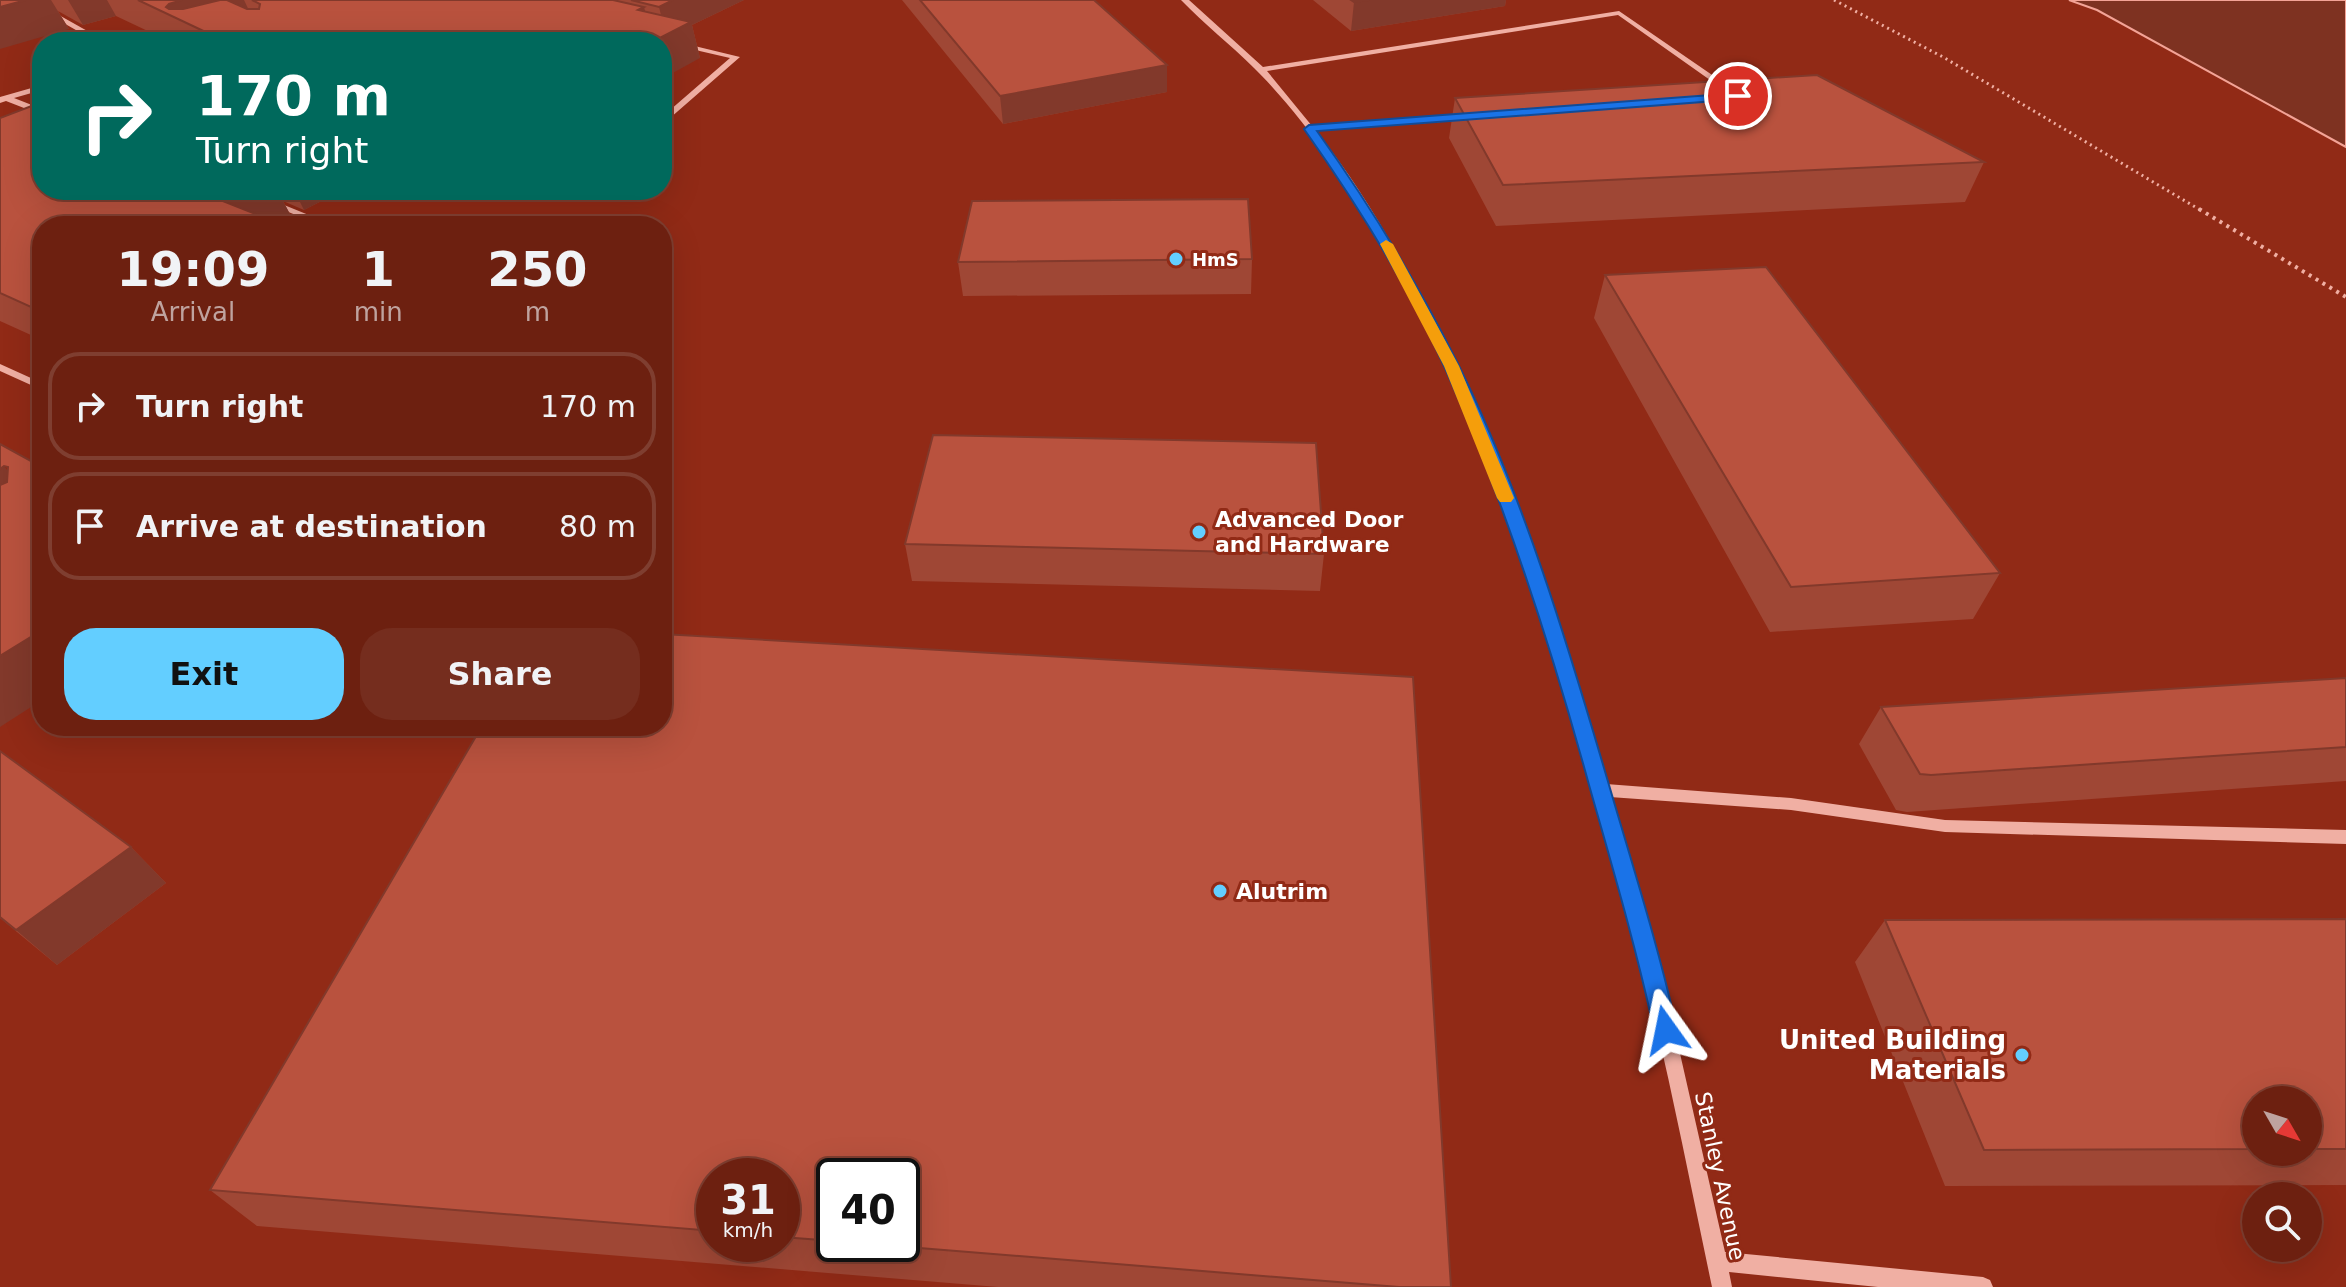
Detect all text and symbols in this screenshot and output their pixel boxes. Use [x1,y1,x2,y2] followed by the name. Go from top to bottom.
[1704,62,1772,130] pin
[196,63,391,128] text: 170 m
[64,64,168,168] icon: right
[1716,74,1760,118] icon: arrive
[196,130,368,171] text: Turn right
[116,241,269,297] text: 19:09
[362,241,395,297] text: 1
[487,241,587,297] text: 250
[1192,249,1239,270] place label: HmS
[1167,250,1185,268] marker: HmS
[151,297,235,327] text: Arrival
[354,297,403,327] text: min
[525,297,550,327] text: m
[68,384,112,428] icon: right
[136,389,303,424] text: Turn right
[540,389,636,424] text: 170 m
[68,504,112,548] icon: arrive
[1215,507,1403,557] place label: Advanced Door and Hardware
[136,509,487,544] text: Arrive at destination
[559,509,636,544] text: 80 m
[1190,523,1208,541] marker: Advanced Door and Hardware
[64,628,344,720] button: Exit
[360,628,640,720] button: Share
[1236,879,1328,904] place label: Alutrim
[1211,882,1229,900] marker: Alutrim
[1624,988,1708,1072] position arrow
[1779,1025,2006,1085] place label: United Building Materials
[2013,1046,2031,1064] marker: United Building Materials
[2242,1086,2322,1166] north arrow
[2242,1086,2322,1262] map controls
[1690,1090,1750,1262] street label: Stanley Avenue
[816,1158,920,1262] speed limit sign: 40
[720,1177,776,1223] text: 31
[2242,1182,2322,1262] button: search
[723,1218,773,1242] text: km/h

